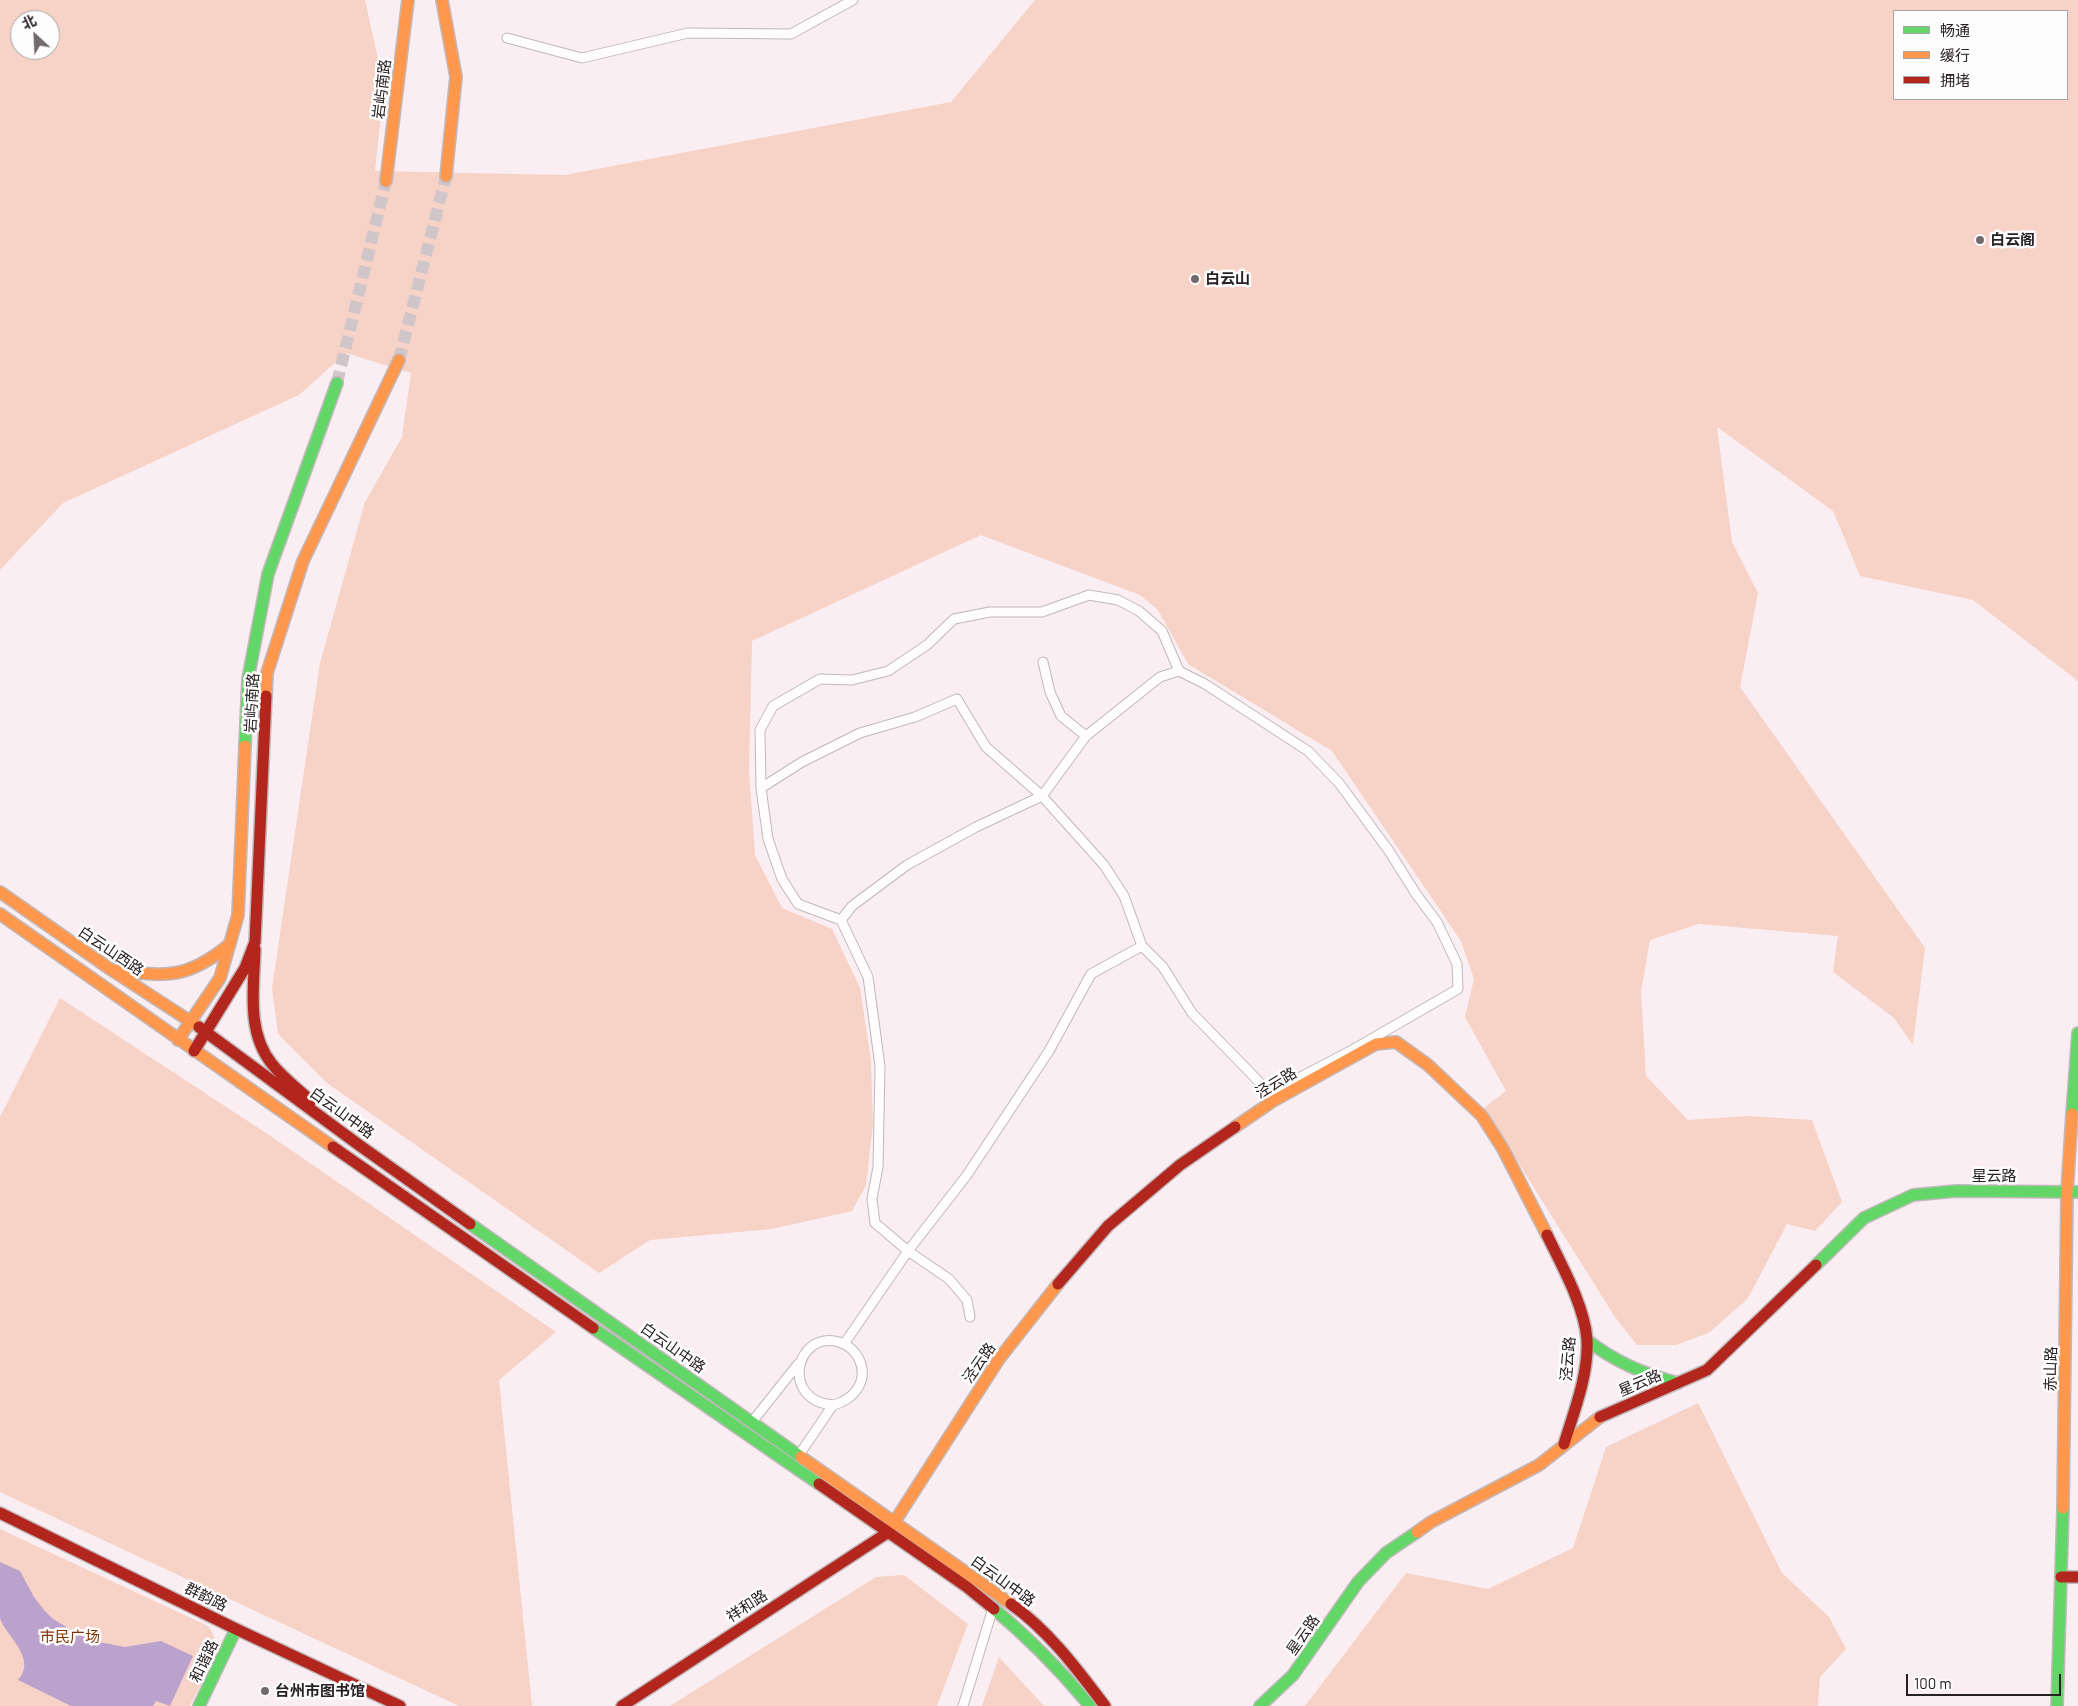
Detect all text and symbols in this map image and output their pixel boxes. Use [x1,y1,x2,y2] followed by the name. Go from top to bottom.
[10,10,60,60] north arrow
[1893,10,2068,100] legend
[19,11,39,33] text: 北
[1940,21,1970,39] text: 畅通
[1940,46,1970,64] text: 缓行
[369,58,395,120] street label: 岩屿南路
[1940,71,1970,89] text: 拥堵
[1990,231,2035,249] place label: 白云阁
[1974,234,1986,246] marker: 白云阁
[1205,270,1250,288] place label: 白云山
[1189,273,1201,285] marker: 白云山
[241,673,263,733] street label: 岩屿南路
[75,923,147,979] street label: 白云山西路
[1252,1064,1300,1102] street label: 泾云路
[306,1084,378,1142] street label: 白云山中路
[1972,1167,2016,1185] street label: 星云路
[637,1319,709,1377] street label: 白云山中路
[1557,1336,1579,1382] street label: 泾云路
[959,1339,999,1387] street label: 泾云路
[2042,1346,2060,1392] street label: 赤山路
[1616,1366,1664,1400] street label: 星云路
[967,1552,1039,1610] street label: 白云山中路
[182,1579,230,1615] street label: 群韵路
[723,1586,771,1626] street label: 祥和路
[1283,1611,1323,1659] street label: 星云路
[40,1628,100,1646] park label: 市民广场
[186,1637,222,1685] street label: 和谐路
[1908,1664,2063,1696] scale bar
[1914,1674,1952,1692] text: 100 m
[275,1682,365,1700] place label: 台州市图书馆
[259,1685,271,1697] marker: 台州市图书馆

